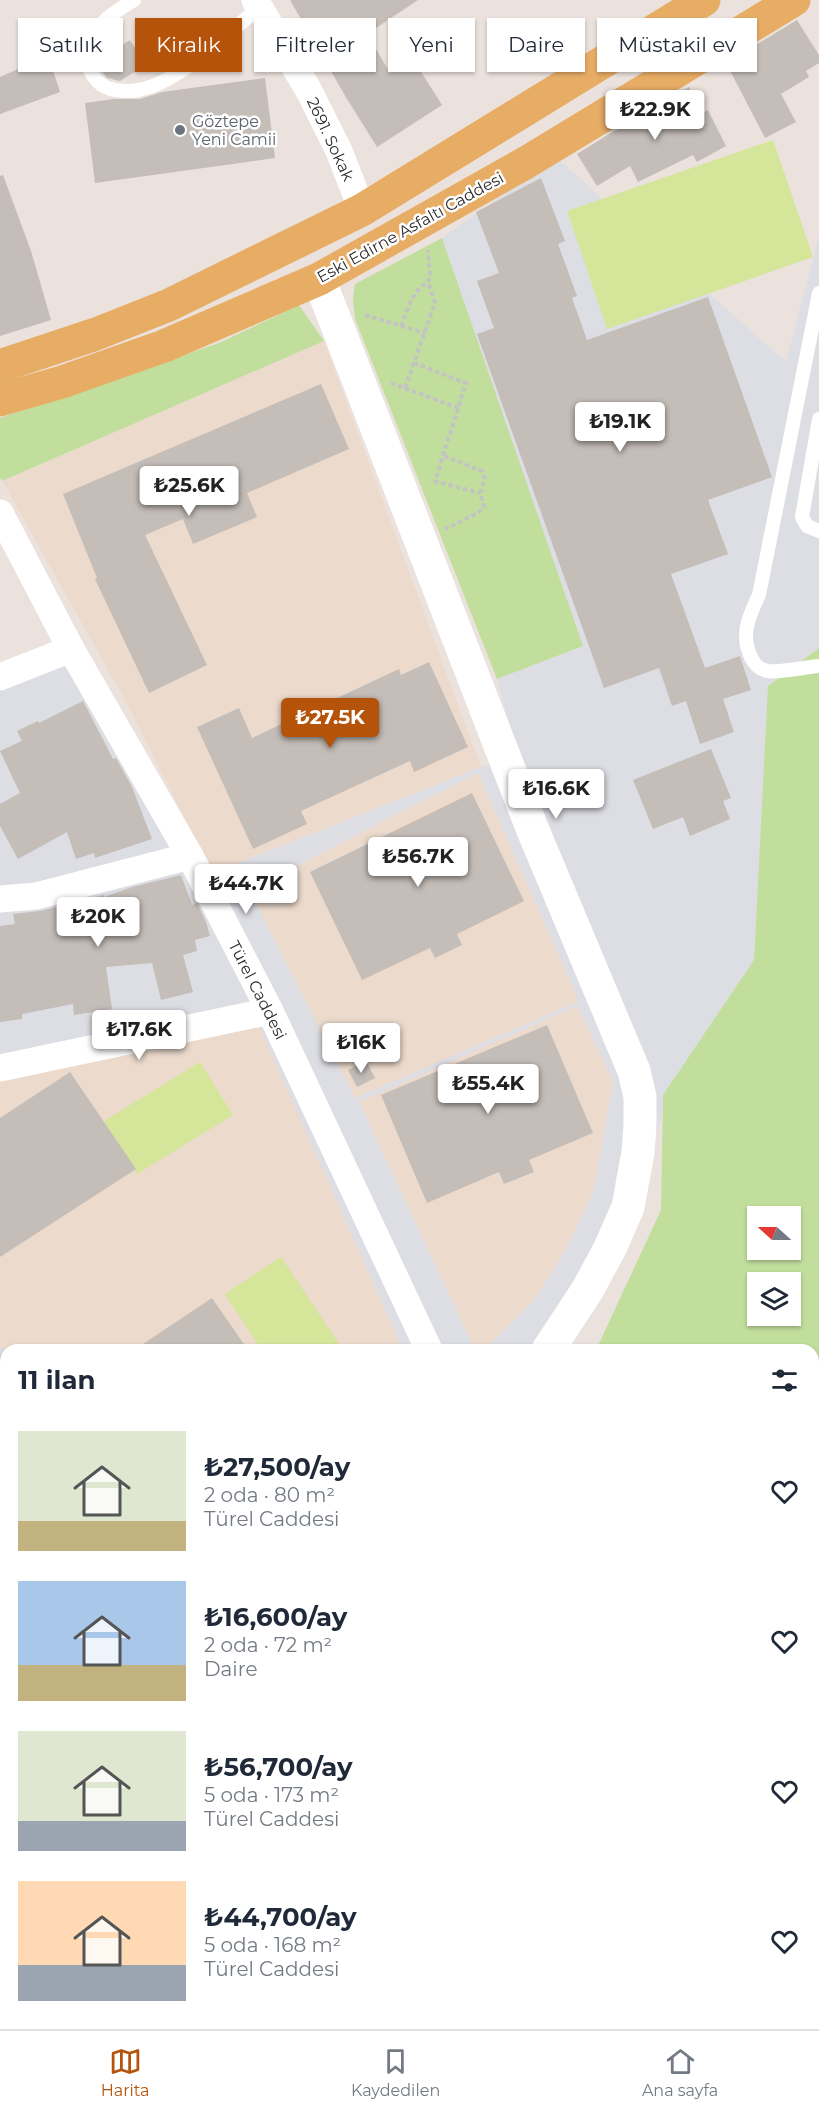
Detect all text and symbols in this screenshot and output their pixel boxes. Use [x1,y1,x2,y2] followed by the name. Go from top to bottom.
[18,18,123,72] chip: Satılık
[135,18,242,72] chip: Kiralık
[254,18,376,72] chip: Filtreler
[388,18,475,72] chip: Yeni
[487,18,585,72] chip: Daire
[597,18,757,72] chip: Müstakil ev
[606,90,704,141] pin: ₺22.9K
[303,94,358,184] street label: 2691. Sokak
[619,97,691,121] text: ₺22.9K
[192,112,276,149] place label: Göztepe Yeni Camii
[173,123,187,137] marker: Göztepe Yeni Camii
[314,168,507,287] street label: Eski Edirne Asfaltı Caddesi
[571,402,669,453] pin: ₺19.1K
[589,409,651,433] text: ₺19.1K
[140,466,238,517] pin: ₺25.6K
[154,473,224,497] text: ₺25.6K
[281,698,379,749] pin: ₺27.5K
[295,705,365,729] text: ₺27.5K
[507,769,605,820] pin: ₺16.6K
[522,776,590,800] text: ₺16.6K
[369,837,467,888] pin: ₺56.7K
[382,844,454,868] text: ₺56.7K
[197,864,295,915] pin: ₺44.7K
[208,871,284,895] text: ₺44.7K
[62,897,134,948] pin: ₺20K
[71,904,125,928] text: ₺20K
[225,938,291,1043] street label: Türel Caddesi
[90,1010,188,1061] pin: ₺17.6K
[106,1017,172,1041] text: ₺17.6K
[325,1023,397,1074] pin: ₺16K
[336,1030,386,1054] text: ₺16K
[439,1064,537,1115] pin: ₺55.4K
[452,1071,524,1095] text: ₺55.4K
[747,1206,801,1260] north arrow
[747,1206,801,1326] map controls
[747,1272,801,1326] button: layers
[18,1364,95,1396] text: 11 ilan
[768,1364,801,1397] icon: filters
[204,1451,350,1483] text: ₺27,500/ay
[66,1455,138,1527] icon: home
[768,1475,801,1508] icon: heart
[204,1483,335,1507] text: 2 oda · 80 m²
[204,1507,339,1531] text: Türel Caddesi
[204,1601,347,1633] text: ₺16,600/ay
[66,1605,138,1677] icon: home
[768,1625,801,1658] icon: heart
[204,1633,332,1657] text: 2 oda · 72 m²
[204,1657,258,1681] text: Daire
[204,1751,353,1783] text: ₺56,700/ay
[66,1755,138,1827] icon: home
[768,1775,801,1808] icon: heart
[204,1783,339,1807] text: 5 oda · 173 m²
[204,1807,339,1831] text: Türel Caddesi
[204,1901,357,1933] text: ₺44,700/ay
[66,1905,138,1977] icon: home
[768,1925,801,1958] icon: heart
[204,1933,341,1957] text: 5 oda · 168 m²
[204,1957,339,1981] text: Türel Caddesi
[101,2045,149,2100] tab: Harita
[351,2045,440,2100] tab: Kaydedilen
[642,2045,718,2100] tab: Ana sayfa

